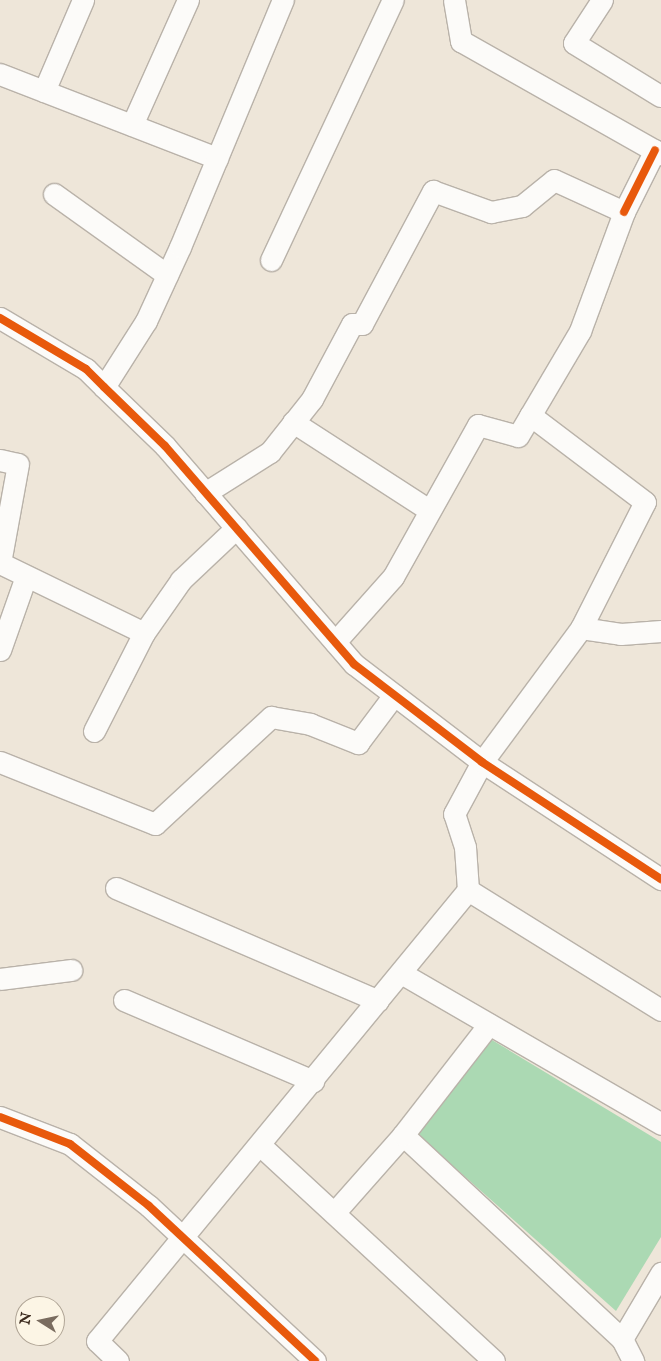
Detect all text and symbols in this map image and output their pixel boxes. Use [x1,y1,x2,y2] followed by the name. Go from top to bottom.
[15,1296,65,1346] north arrow
[16,1311,36,1326] text: N

